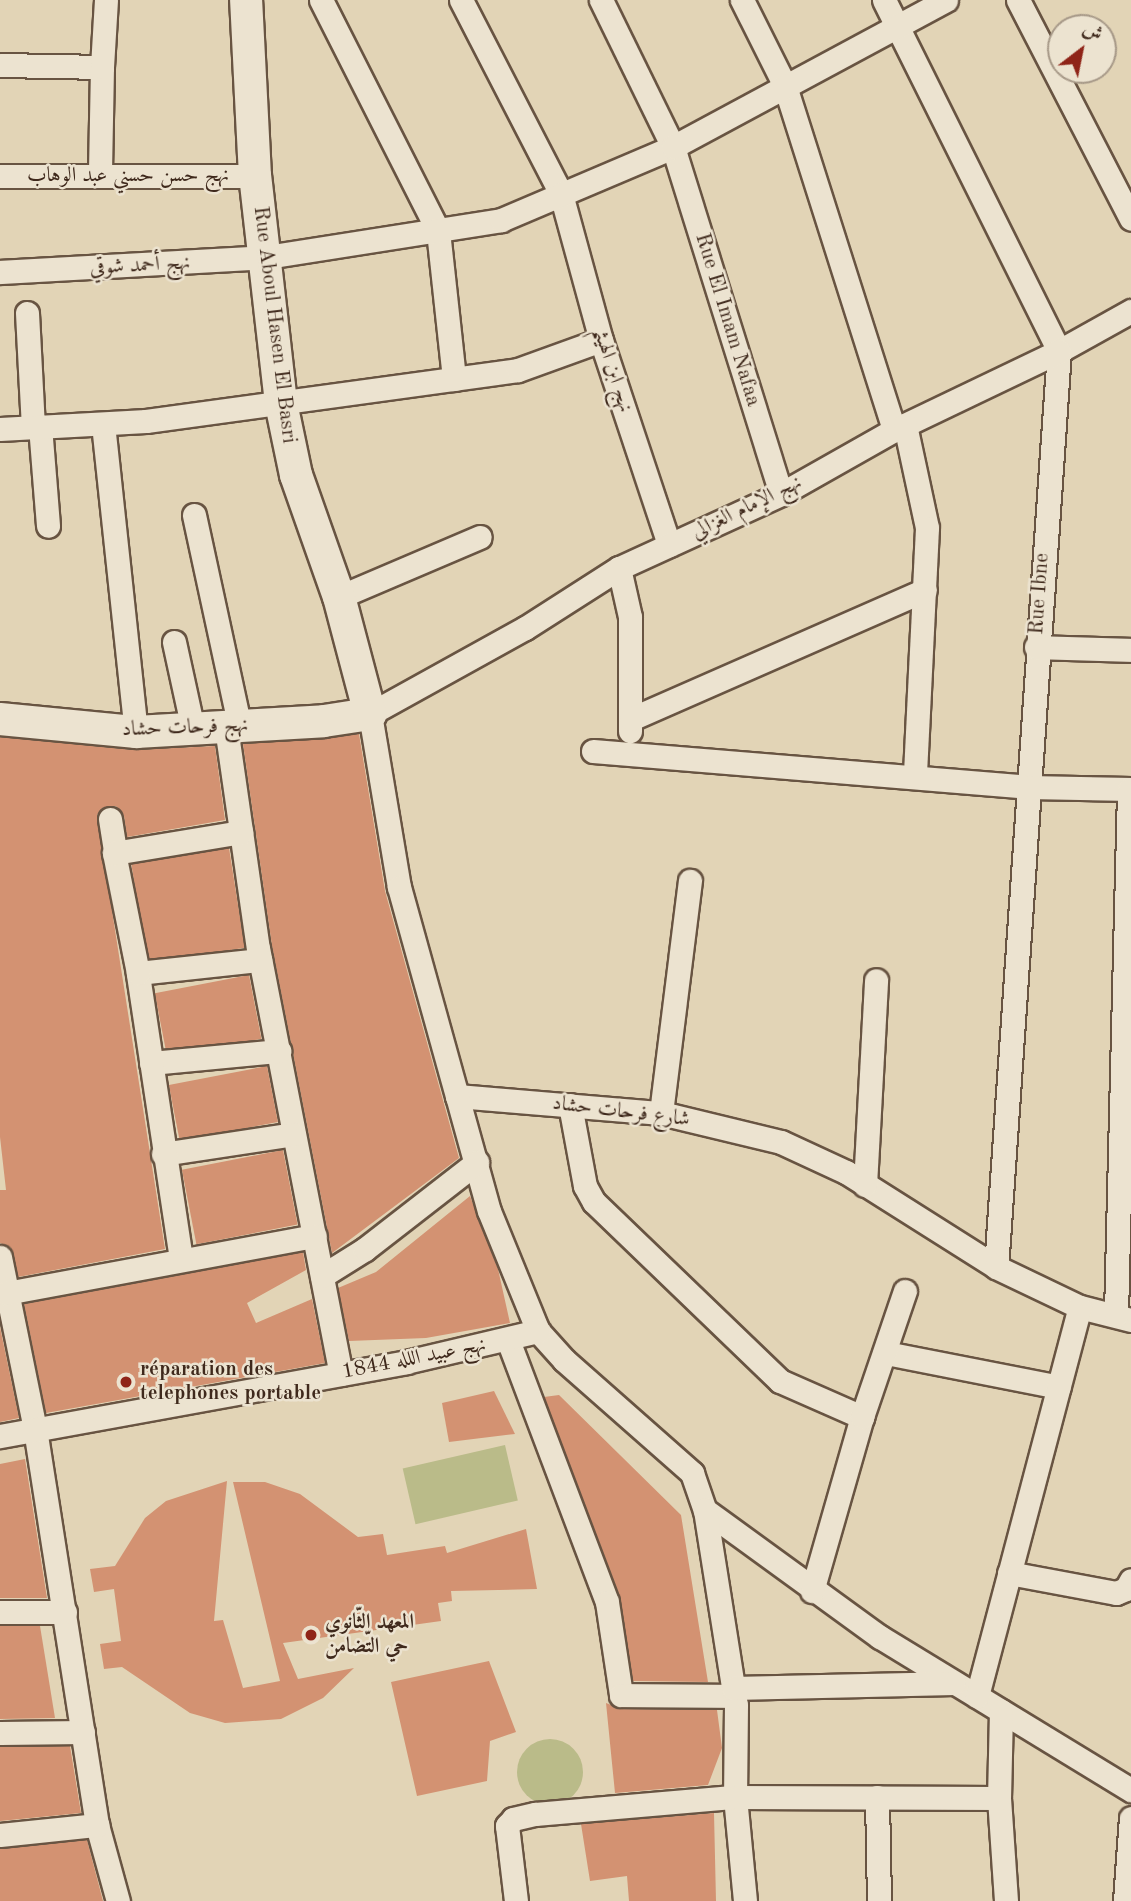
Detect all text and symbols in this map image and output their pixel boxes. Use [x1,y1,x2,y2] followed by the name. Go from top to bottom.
[1047,14,1117,84] north arrow
[1079,19,1105,46] text: ش
[27,163,229,189] street label: نهج حسن حسني عبد الوهاب
[247,205,301,445] street label: Rue Aboul Hasen El Basri
[689,230,765,410] street label: Rue El Imam Nafaa
[89,251,191,281] street label: نهج أحمد شوقي
[586,324,638,416] street label: نهج ابن الهيثم
[688,470,806,546] street label: نهج الإمام الغزالي
[1025,552,1055,636] street label: Rue Ibne
[121,713,249,743] street label: نهج فرحات حشاد
[551,1091,691,1133] street label: شارع فرحات حشاد
[340,1333,488,1385] street label: نهج عبيد اللله 1844
[140,1357,321,1407] place label: réparation des telephones portable
[118,1374,134,1390] marker: réparation des telephones portable
[325,1610,414,1660] place label: المعهد الثّانوي حي التّضامن
[303,1627,319,1643] marker: المعهد الثّانوي حي التّضامن

